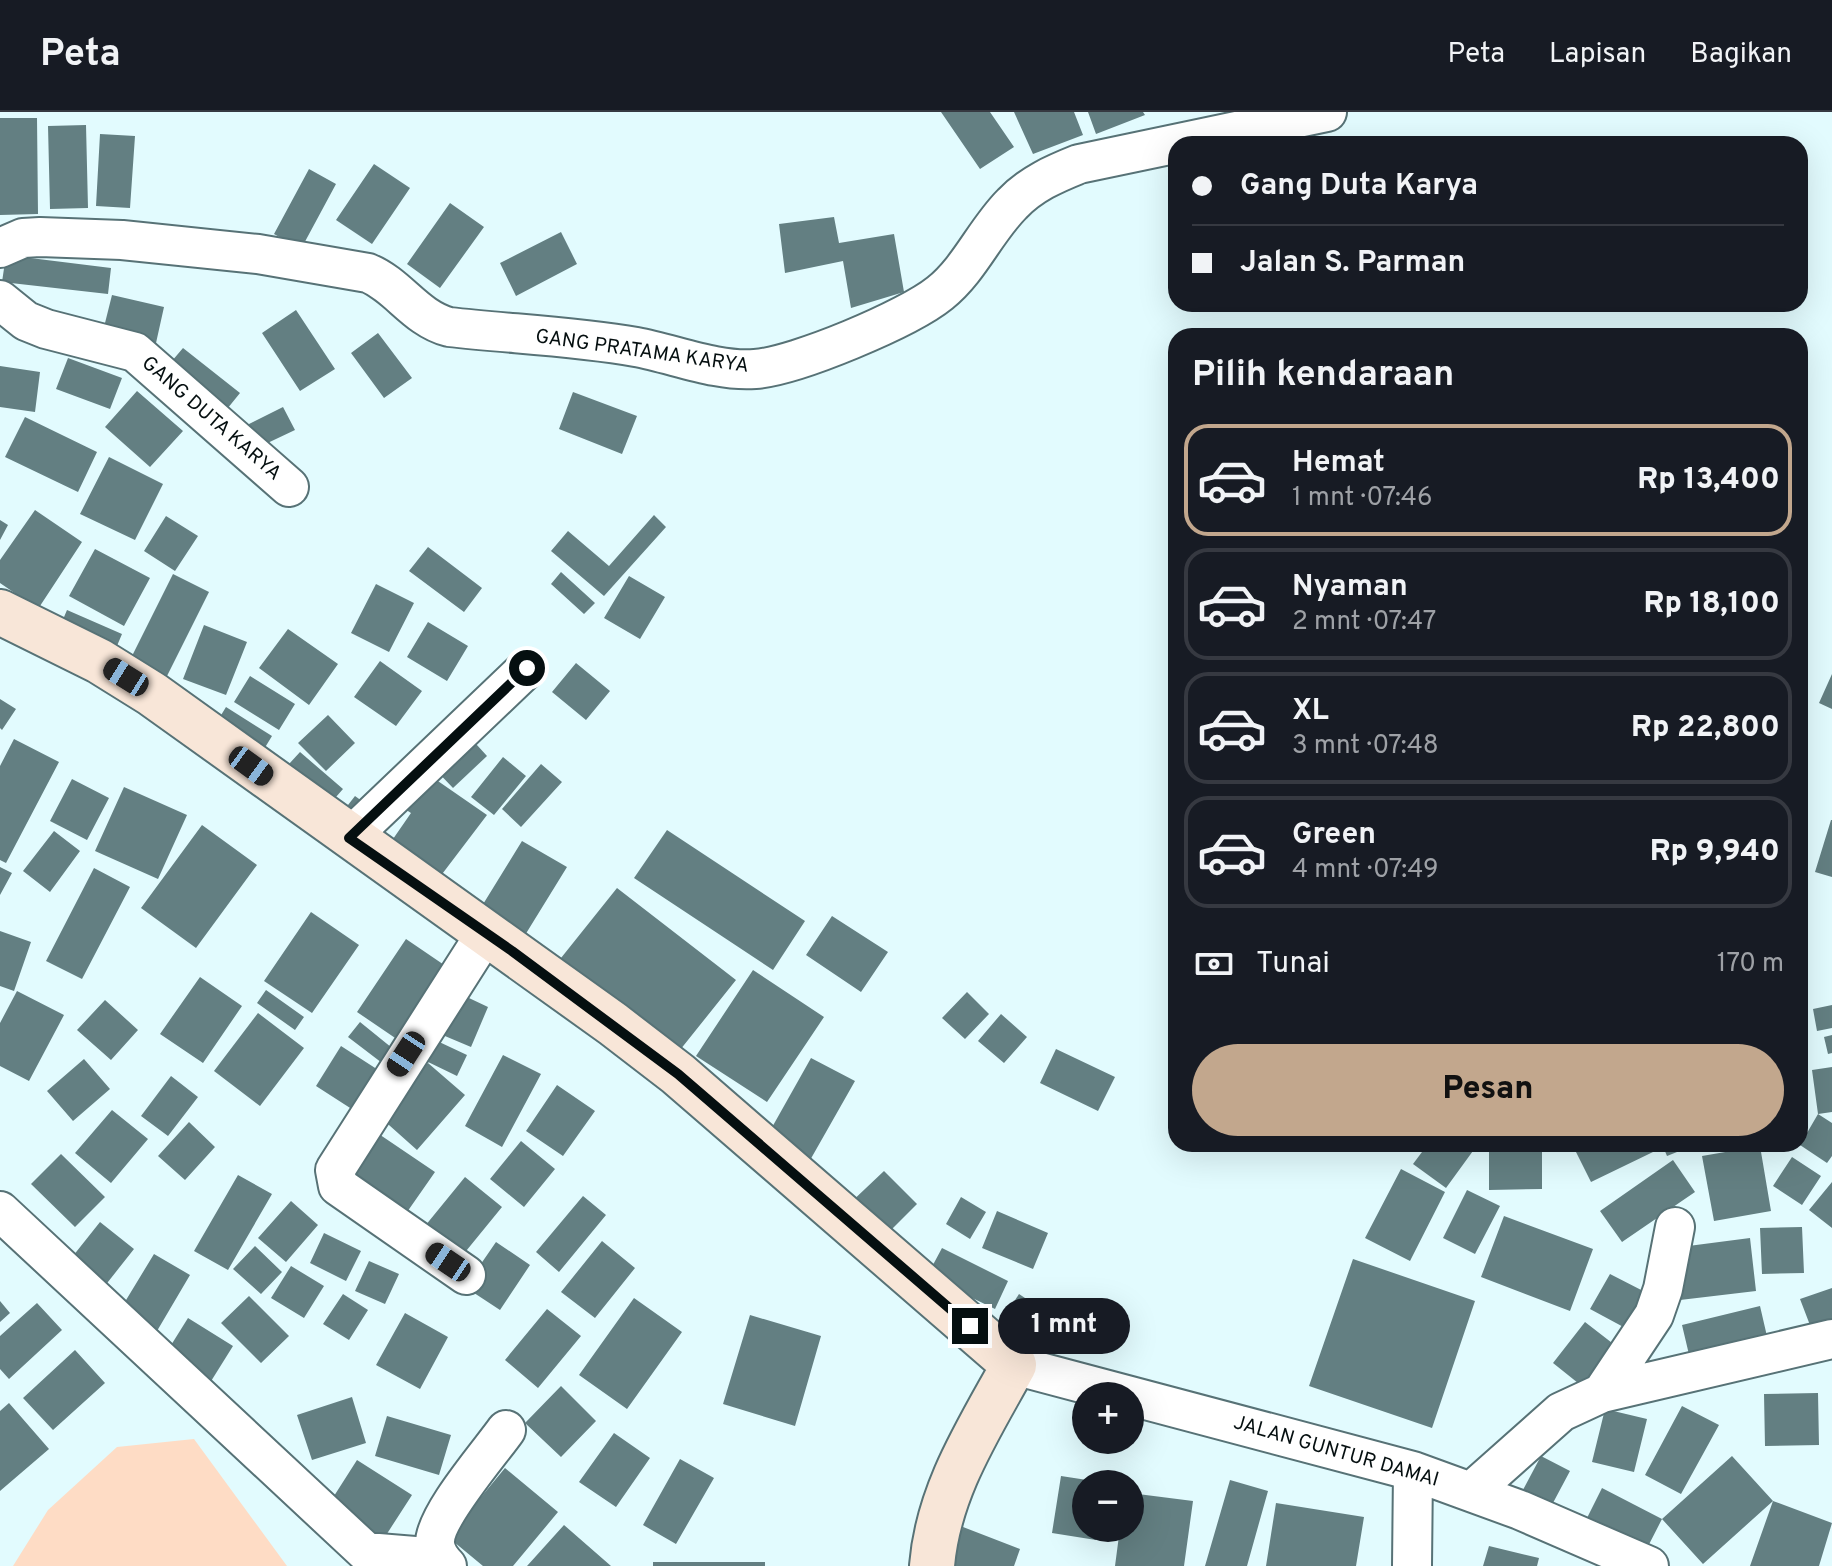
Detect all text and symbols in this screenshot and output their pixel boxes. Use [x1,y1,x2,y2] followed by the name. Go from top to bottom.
[40,31,121,80] text: Peta
[1447,37,1505,73] text: Peta
[1549,37,1646,73] text: Lapisan
[1690,37,1792,73] text: Bagikan
[1240,168,1478,205] text: Gang Duta Karya
[1240,245,1465,282] text: Jalan S. Parman
[534,324,750,380] street label: GANG PRATAMA KARYA
[136,351,286,487] street label: GANG DUTA KARYA
[1192,353,1454,399] text: Pilih kendaraan
[1196,444,1268,516] icon: car
[1292,445,1385,482] text: Hemat
[1637,462,1780,499] text: Rp 13,400
[1292,482,1432,515] text: 1 mnt · 07:46
[1196,568,1268,640] icon: car
[1292,569,1408,606] text: Nyaman
[1643,586,1780,623] text: Rp 18,100
[1292,606,1436,639] text: 2 mnt · 07:47
[509,650,545,686] route start
[99,654,153,700] car
[1196,692,1268,764] icon: car
[1292,693,1329,730] text: XL
[1631,710,1780,747] text: Rp 22,800
[1292,730,1439,763] text: 3 mnt · 07:48
[225,742,277,790] car
[1196,816,1268,888] icon: car
[1292,817,1376,854] text: Green
[1650,834,1780,871] text: Rp 9,940
[1292,854,1438,887] text: 4 mnt · 07:49
[1192,942,1236,986] icon: cash
[1256,946,1330,983] text: Tunai
[1717,948,1784,981] text: 170 m
[383,1027,429,1081] car
[1192,1044,1784,1136] button: Pesan
[421,1239,475,1285] car
[998,1298,1130,1354] callout: 1 mnt
[952,1308,988,1344] route end
[1031,1309,1097,1342] text: 1 mnt
[1072,1382,1144,1542] map controls
[1072,1382,1144,1454] button: +
[1230,1410,1442,1494] street label: JALAN GUNTUR DAMAI
[1072,1470,1144,1542] button: −

